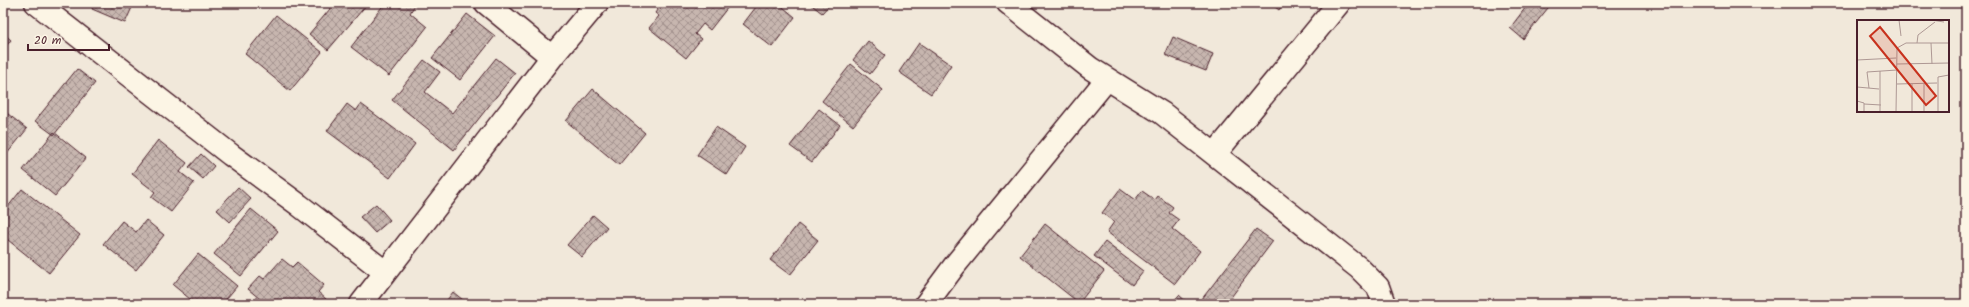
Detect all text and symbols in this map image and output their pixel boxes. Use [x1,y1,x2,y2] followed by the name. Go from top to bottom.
[1857,20,1949,112] inset map
[28,26,109,52] scale bar
[34,31,62,50] text: 20 m

